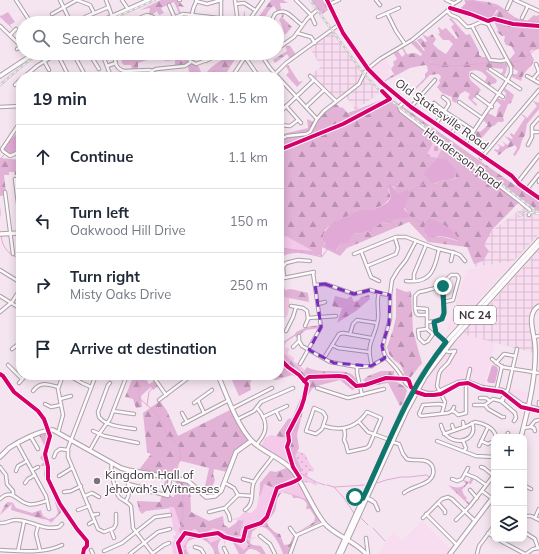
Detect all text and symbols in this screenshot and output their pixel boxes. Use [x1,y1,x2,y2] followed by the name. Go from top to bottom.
[16,16,284,60] search box
[30,27,52,49] icon: search
[62,29,144,48] text: Search here
[392,75,492,153] street label: Old Statesville Road
[32,88,87,109] text: 19 min
[187,90,268,106] text: Walk · 1.5 km
[421,124,505,192] street label: Henderson Road
[32,146,54,168] icon: ahead
[70,147,133,166] text: Continue
[228,149,268,165] text: 1.1 km
[70,203,129,222] text: Turn left
[32,210,54,232] icon: left
[230,213,268,229] text: 150 m
[70,222,186,238] text: Oakwood Hill Drive
[70,267,140,286] text: Turn right
[32,274,54,296] icon: right
[230,277,268,293] text: 250 m
[434,277,452,295] route end
[70,286,171,302] text: Misty Oaks Drive
[454,306,496,324] road number: NC 24
[32,338,54,360] icon: arrive
[70,339,217,358] text: Arrive at destination
[491,434,527,542] map controls
[491,434,527,470] button: +
[105,467,219,496] place label: Kingdom Hall of Jehovah’s Witnesses
[491,470,527,506] button: −
[92,476,102,486] marker: Kingdom Hall of Jehovah’s Witnesses
[346,488,364,506] route start
[491,506,527,542] button: layers

